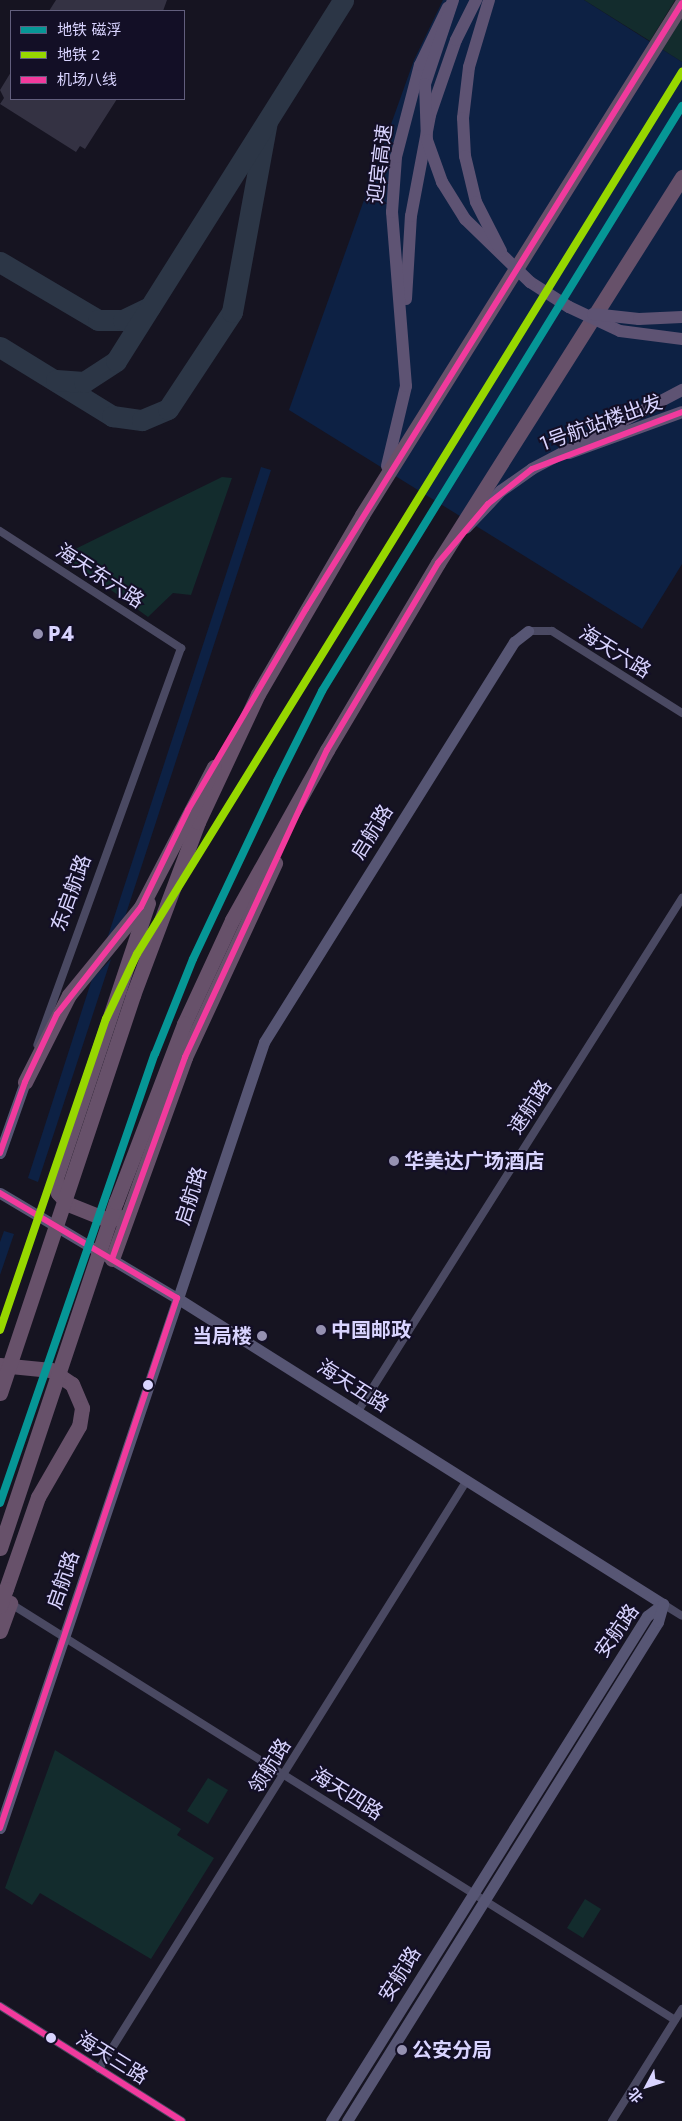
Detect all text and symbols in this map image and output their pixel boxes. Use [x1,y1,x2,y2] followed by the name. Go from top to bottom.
[10,10,185,100] legend
[57,19,122,41] text: 地铁 磁浮
[57,44,100,66] text: 地铁 2
[57,69,117,91] text: 机场八线
[363,123,397,205] street label: 迎宾高速
[536,390,666,456] street label: 1号航站楼出发
[52,539,148,613] street label: 海天东六路
[575,621,655,683] street label: 海天六路
[48,622,74,646] place label: P4
[32,628,44,640] marker: P4
[346,800,398,864] street label: 启航路
[46,851,96,935] street label: 东启航路
[504,1075,556,1139] street label: 速航路
[404,1149,544,1173] place label: 华美达广场酒店
[388,1155,400,1167] marker: 华美达广场酒店
[170,1164,212,1228] street label: 启航路
[331,1318,411,1342] place label: 中国邮政
[192,1324,252,1348] place label: 当局楼
[315,1324,327,1336] marker: 中国邮政
[256,1330,268,1342] marker: 当局楼
[313,1355,393,1417] street label: 海天五路
[143,1380,153,1390] unlabelled marker
[42,1548,84,1612] street label: 启航路
[590,1600,644,1662] street label: 安航路
[244,1734,296,1798] street label: 领航路
[307,1763,387,1825] street label: 海天四路
[374,1942,426,2006] street label: 安航路
[72,2027,152,2089] street label: 海天三路
[46,2033,56,2043] unlabelled marker
[412,2038,492,2062] place label: 公安分局
[396,2044,408,2056] marker: 公安分局
[622,2061,672,2111] north arrow
[623,2084,648,2107] text: 北

